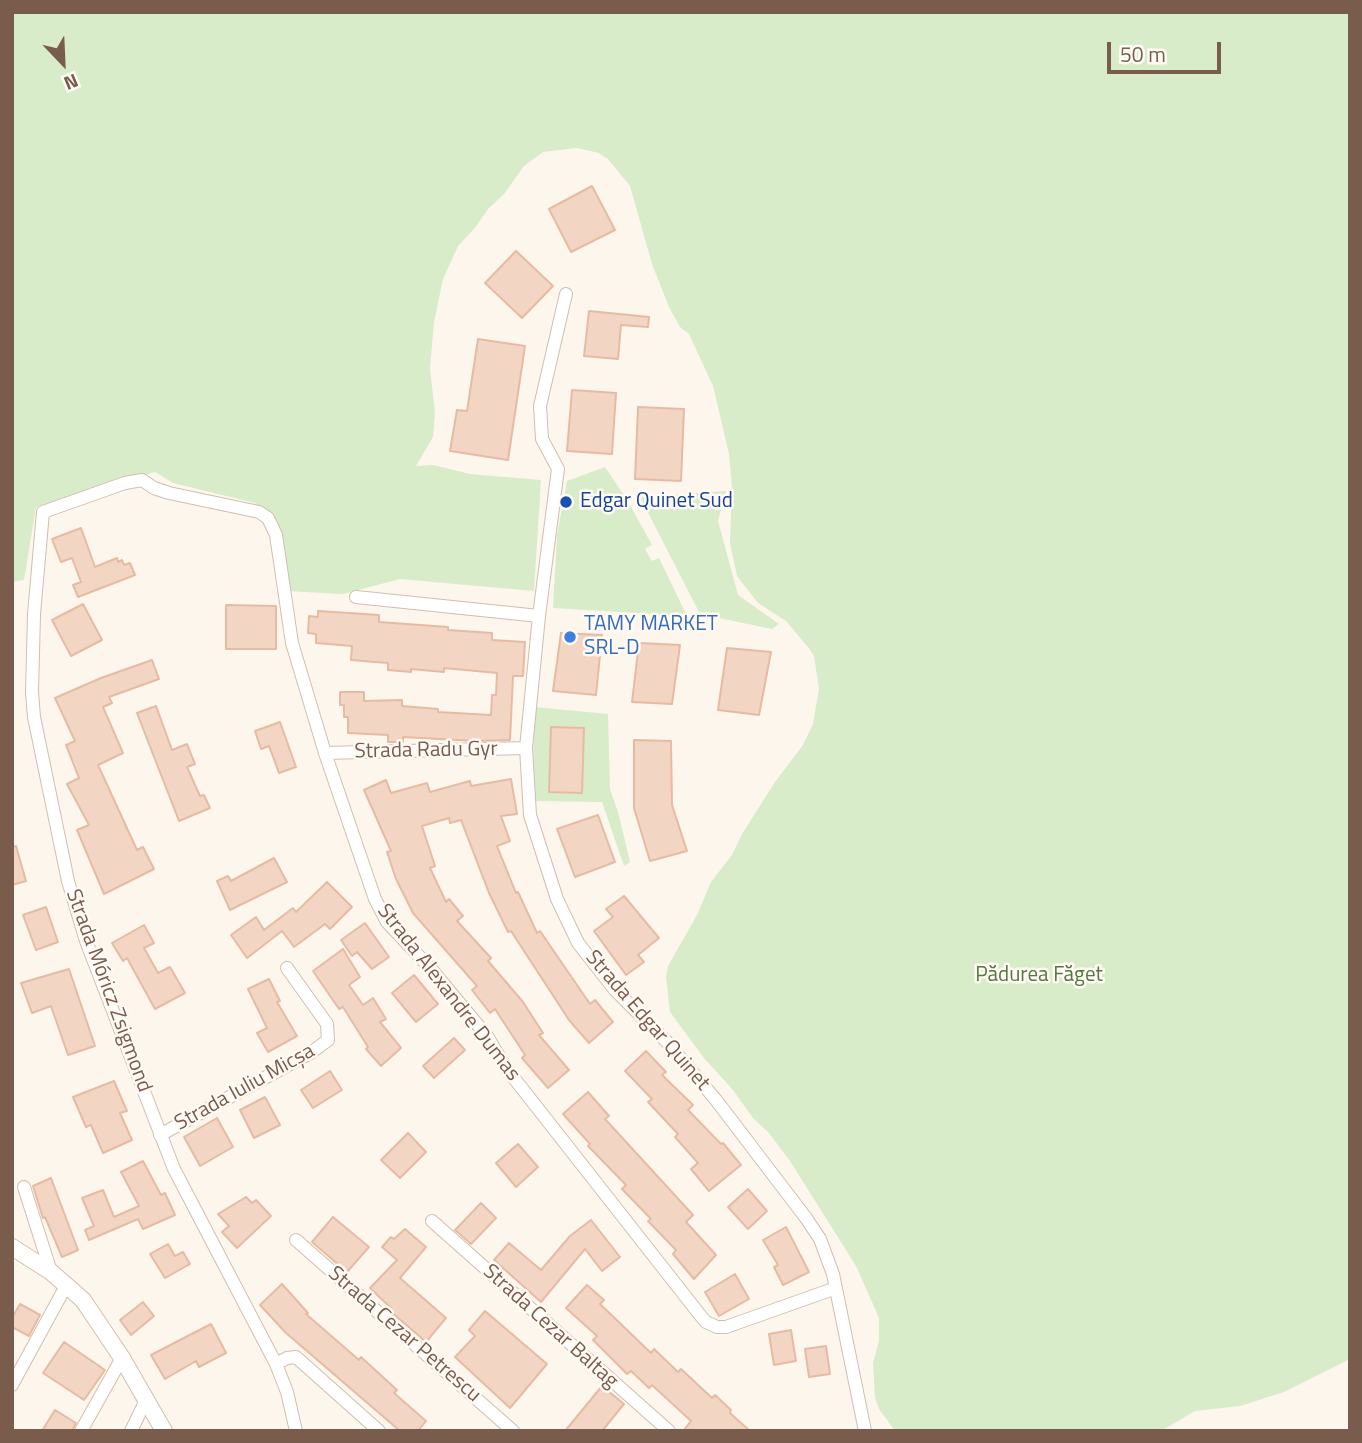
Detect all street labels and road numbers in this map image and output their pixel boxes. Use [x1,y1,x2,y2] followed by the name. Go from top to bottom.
[354,737,498,765] street label: Strada Radu Gyr
[60,886,156,1096] street label: Strada Móricz Zsigmond
[371,899,525,1087] street label: Strada Alexandre Dumas
[579,946,715,1096] street label: Strada Edgar Quinet
[171,1039,319,1137] street label: Strada Iuliu Micșa
[477,1260,623,1394] street label: Strada Cezar Baltag
[322,1262,486,1408] street label: Strada Cezar Petrescu

